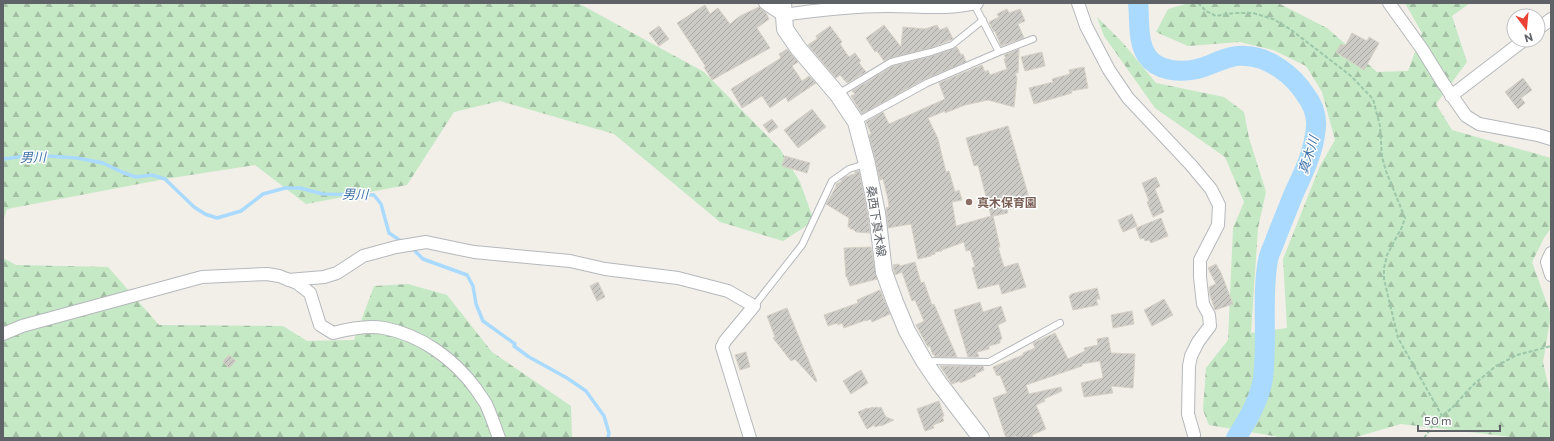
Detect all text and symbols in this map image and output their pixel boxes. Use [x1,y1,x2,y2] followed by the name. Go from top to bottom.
[1506,8,1546,48] north arrow
[1523,31,1535,45] text: N
[1295,132,1322,176] water label: 真木川
[20,149,48,165] water label: 男川
[864,184,890,258] street label: 桑西下真木線
[342,186,370,202] water label: 男川
[977,195,1037,209] place label: 真木保育園
[964,197,974,207] marker: 真木保育園
[1418,407,1500,433] scale bar
[1424,413,1452,427] text: 50 m

